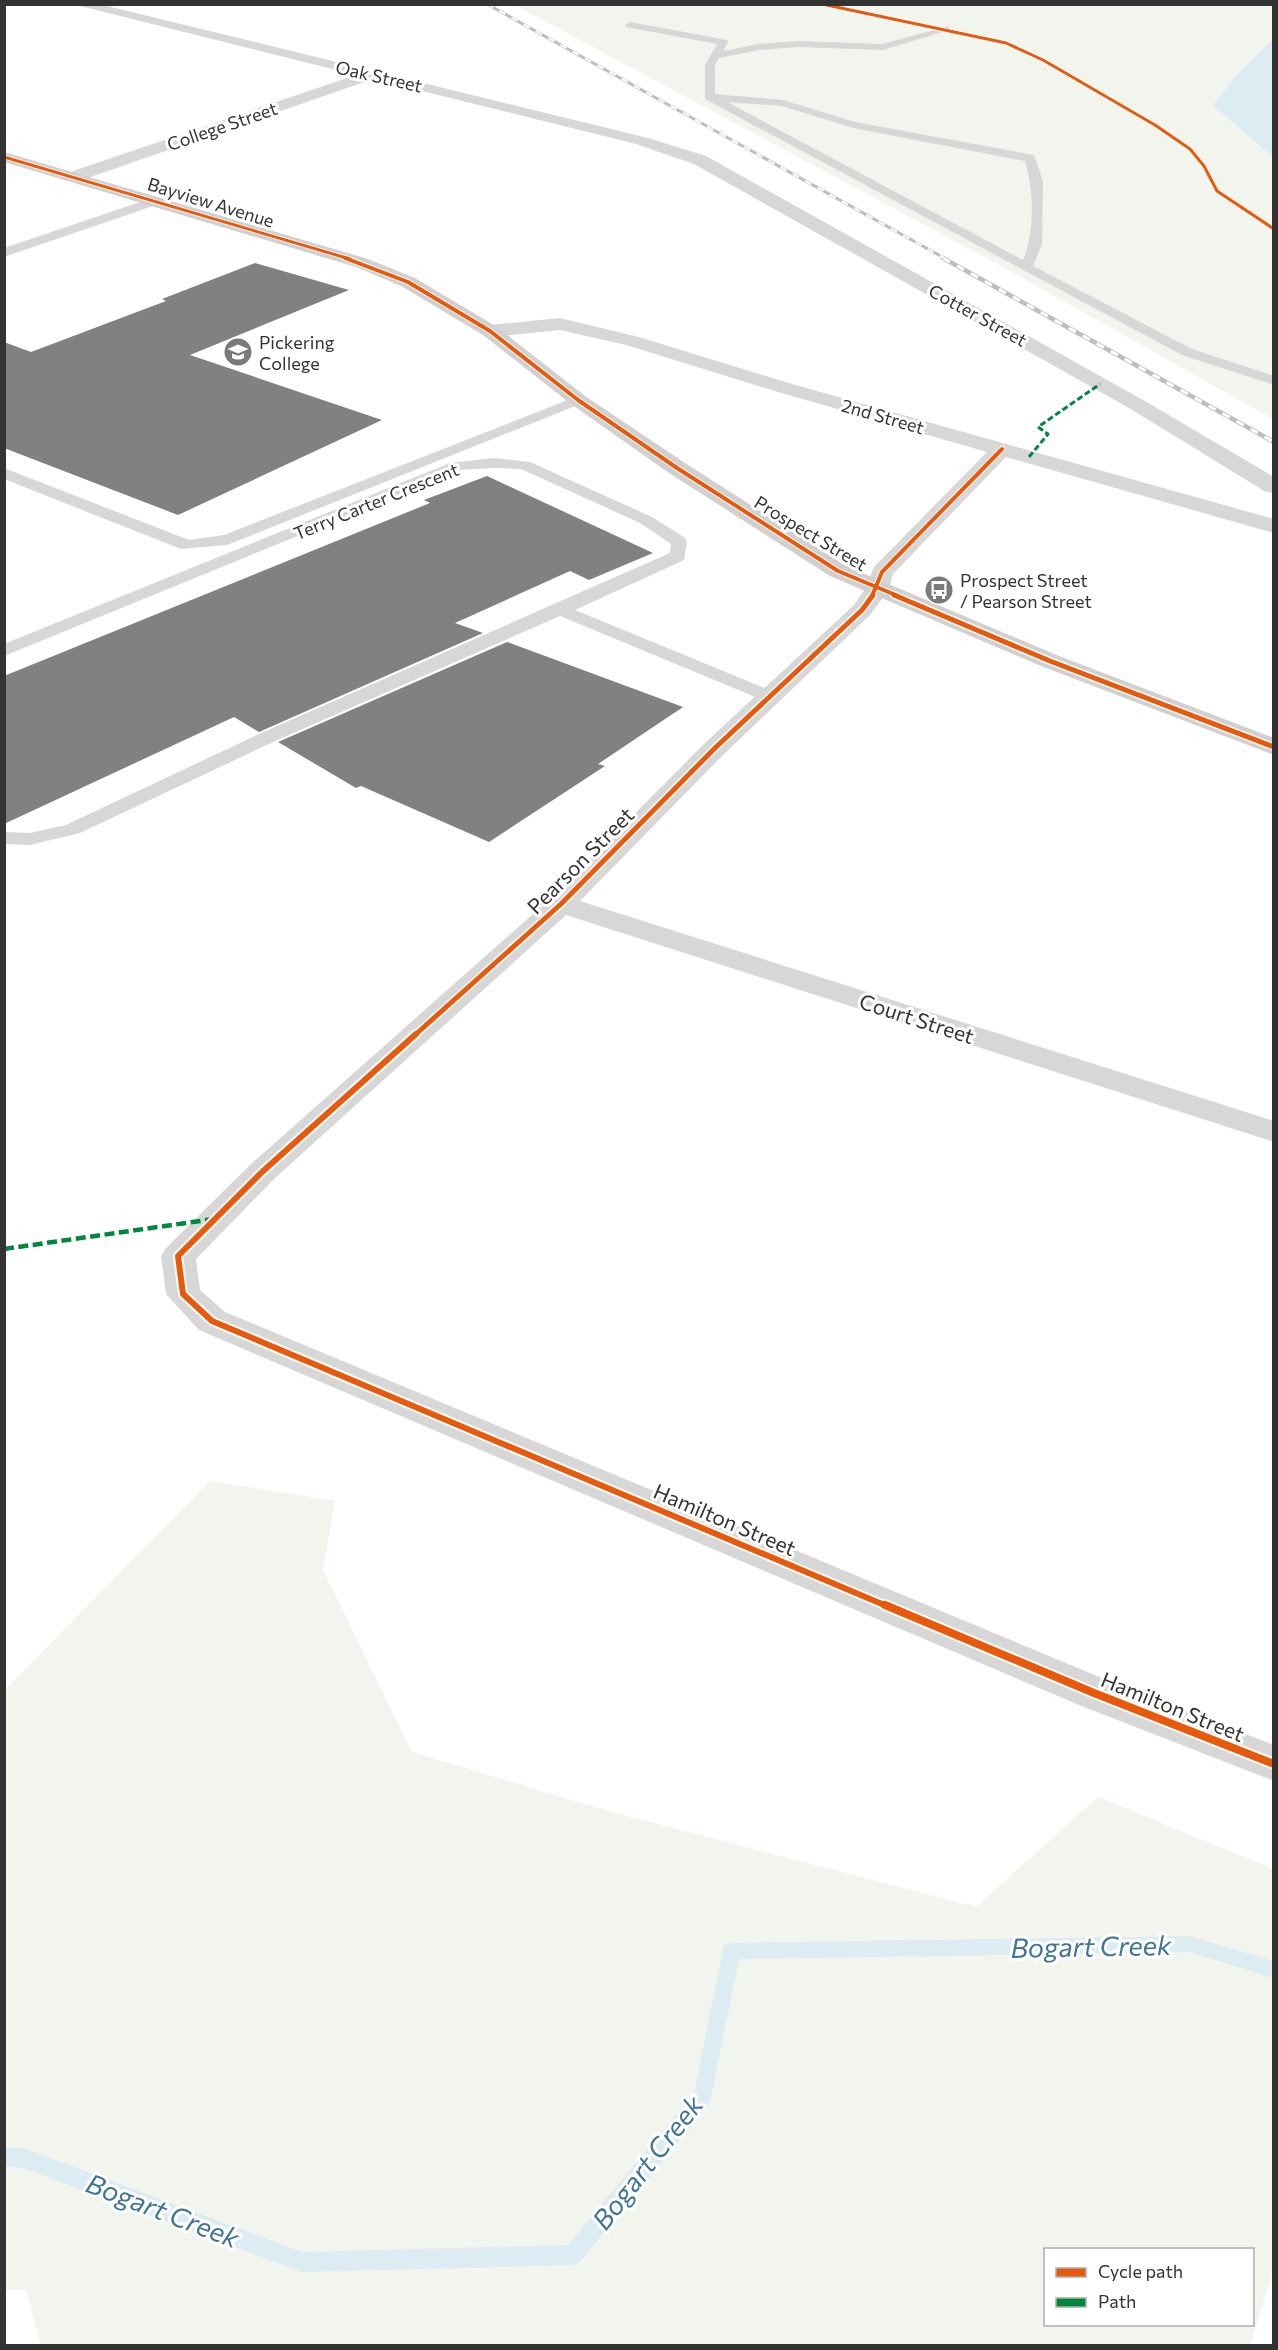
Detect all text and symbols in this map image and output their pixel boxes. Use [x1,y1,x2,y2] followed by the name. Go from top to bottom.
[334,55,424,97] street label: Oak Street
[164,97,280,155] street label: College Street
[145,172,277,232] street label: Bayview Avenue
[925,279,1031,351] street label: Cotter Street
[259,331,335,374] place label: Pickering College
[222,336,254,368] school or university icon: Pickering College
[839,394,927,438] street label: 2nd Street
[290,458,462,544] street label: Terry Carter Crescent
[751,491,871,575] street label: Prospect Street
[960,569,1092,612] place label: Prospect Street / Pearson Street
[923,574,955,606] bus stop icon: Prospect Street / Pearson Street
[522,802,638,918] street label: Pearson Street
[857,988,977,1048] street label: Court Street
[650,1478,800,1560] street label: Hamilton Street
[1098,1666,1248,1746] street label: Hamilton Street
[1010,1928,1173,1964] water label: Bogart Creek
[584,2087,710,2236] water label: Bogart Creek
[82,2166,245,2255] water label: Bogart Creek
[1044,2248,1254,2326] legend
[1098,2260,1183,2282] text: Cycle path
[1098,2290,1136,2312] text: Path

